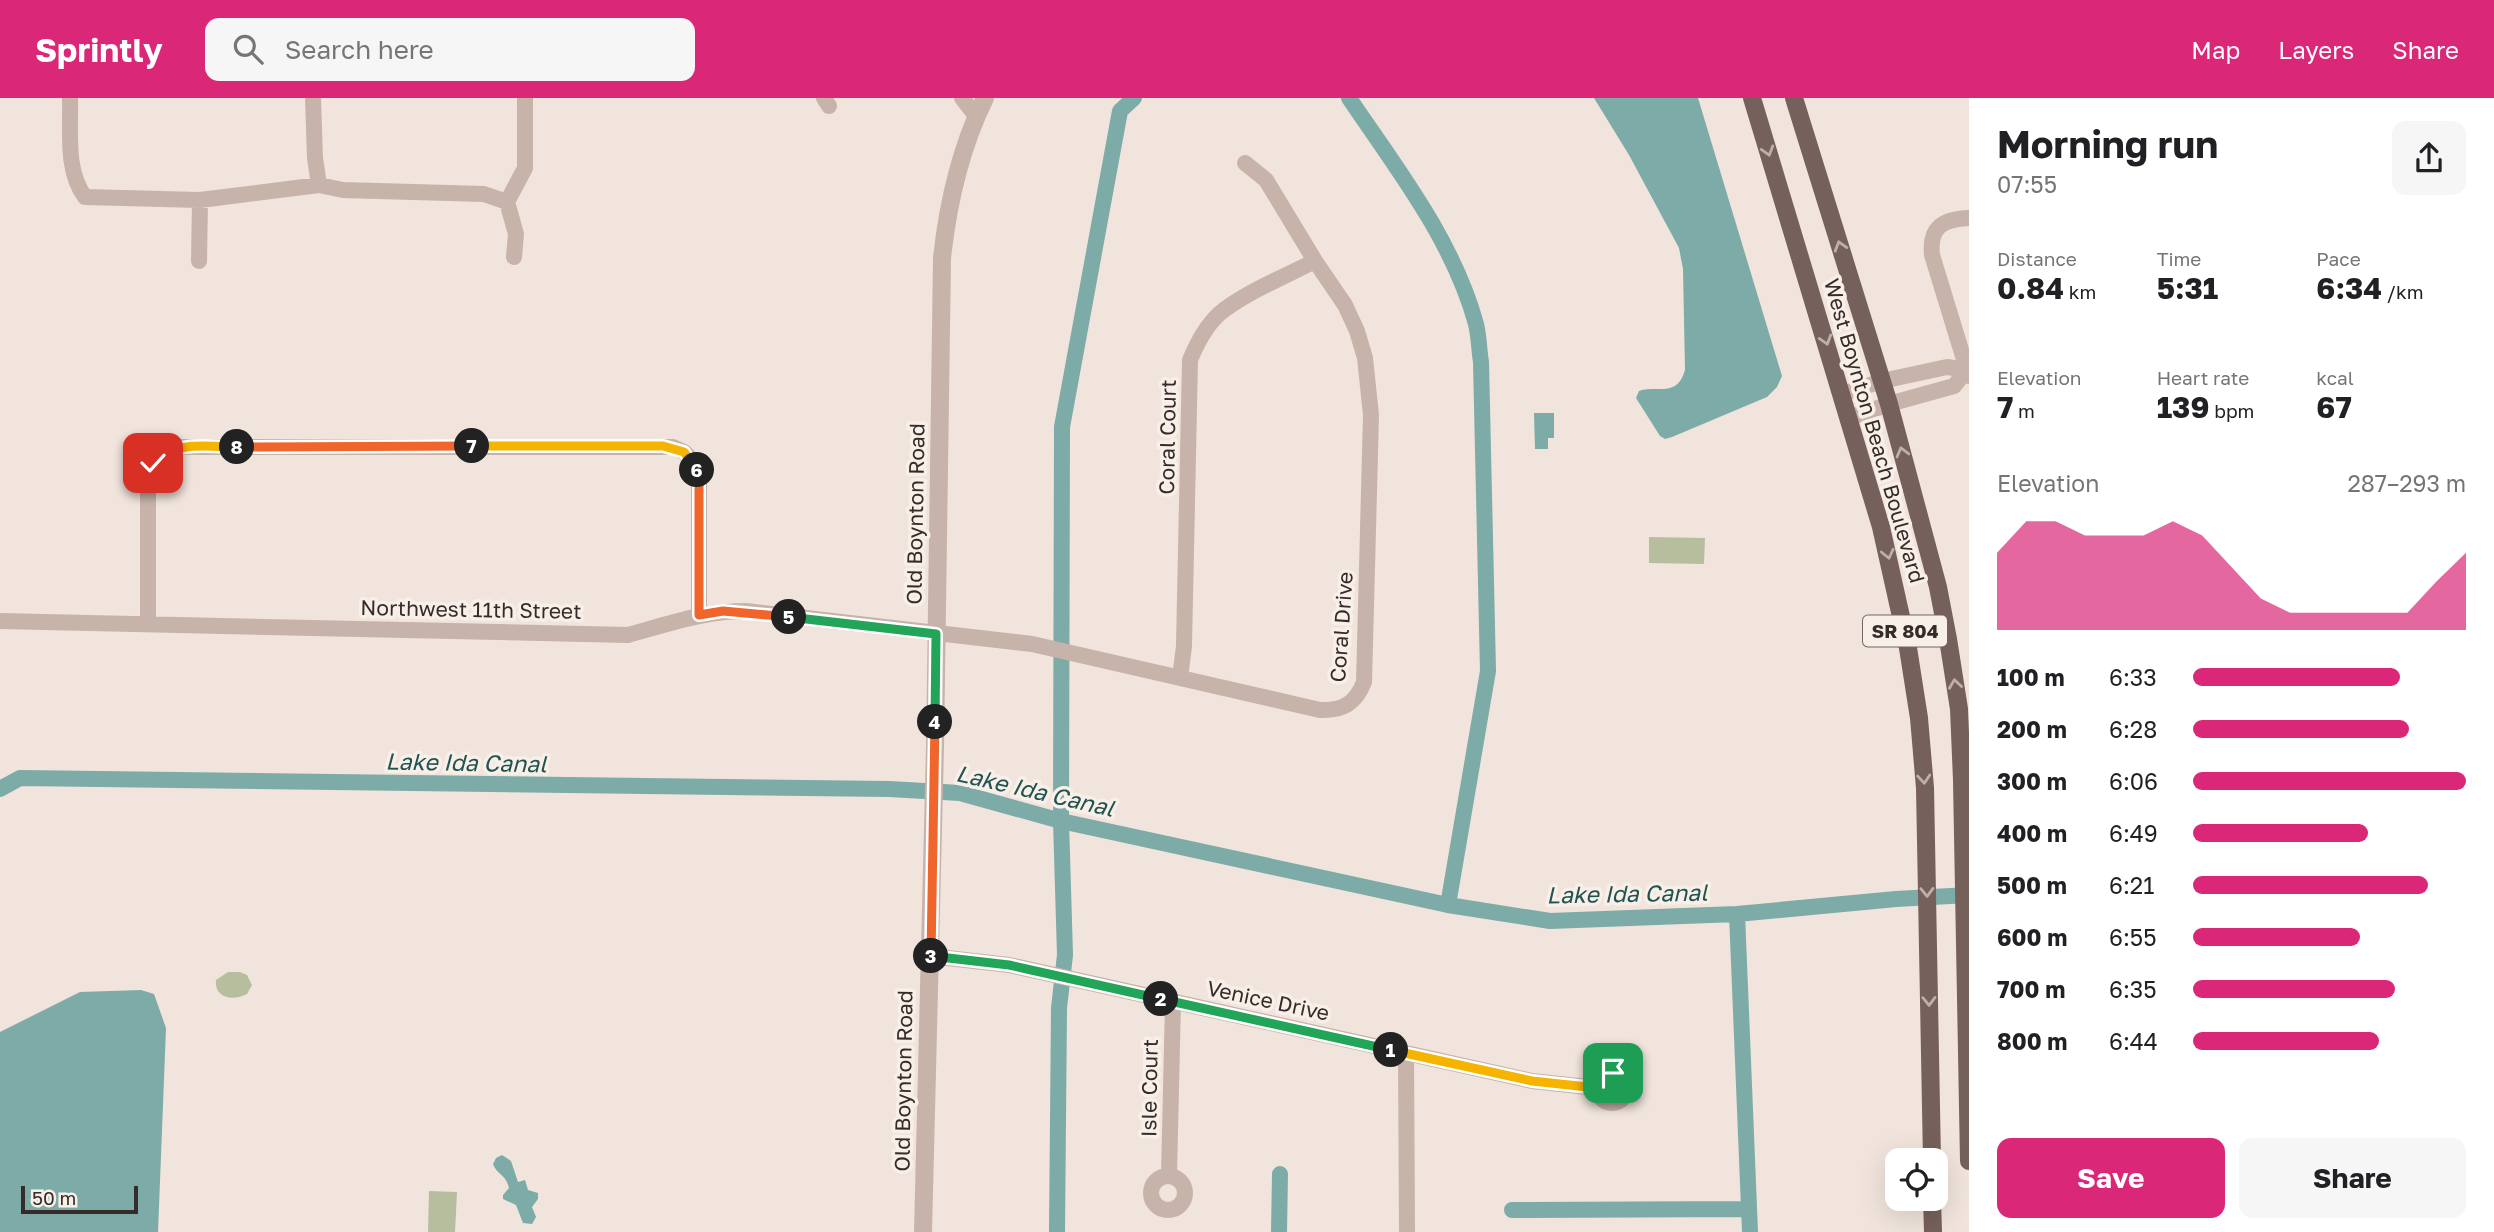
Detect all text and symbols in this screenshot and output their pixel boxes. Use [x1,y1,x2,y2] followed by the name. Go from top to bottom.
[205,18,695,81] search box
[35,30,163,69] text: Sprintly
[229,30,267,68] icon: search
[285,34,434,65] text: Search here
[2191,35,2240,64] text: Map
[2278,35,2354,64] text: Layers
[2392,35,2459,64] text: Share
[1997,121,2218,166] text: Morning run
[2392,121,2466,195] button: share
[1759,145,1774,157] one-way arrow
[1997,170,2057,198] text: 07:55
[1834,240,1849,252] one-way arrow
[1997,247,2077,270] text: Distance
[2157,247,2201,270] text: Time
[2316,247,2361,270] text: Pace
[1997,270,2064,306] text: 0.84
[2157,270,2218,306] text: 5:31
[2316,270,2382,306] text: 6:34
[1819,276,1931,586] street label: West Boynton Beach Boulevard
[2064,280,2096,303] text: km
[2382,280,2423,303] text: /km
[1818,333,1832,346] one-way arrow
[1997,366,2082,389] text: Elevation
[2157,366,2249,389] text: Heart rate
[2316,366,2354,389] text: kcal
[1153,379,1181,495] street label: Coral Court
[1997,389,2013,425] text: 7
[2157,389,2209,425] text: 139
[2316,389,2352,425] text: 67
[2013,399,2035,422] text: m
[2209,399,2254,422] text: bpm
[900,423,930,605] street label: Old Boynton Road
[454,428,490,464] pin: 7
[219,430,254,464] pin: 8
[123,433,183,493] pin
[466,434,477,457] text: 7
[230,435,243,458] text: 8
[134,444,172,482] icon: check
[1896,446,1911,458] one-way arrow
[680,452,714,488] pin: 6
[690,458,703,481] text: 6
[1997,469,2099,497] text: Elevation
[2347,469,2466,497] text: 287–293 m
[1880,548,1894,560] one-way arrow
[1324,571,1358,683] street label: Coral Drive
[360,594,582,624] street label: Northwest 11th Street
[772,600,806,634] pin: 5
[783,605,794,628] text: 5
[1863,616,1947,646] road number: SR 804
[1997,663,2065,691] text: 100 m
[2109,663,2157,691] text: 6:33
[1948,678,1963,690] one-way arrow
[918,704,953,740] pin: 4
[929,710,940,733] text: 4
[1997,715,2067,743] text: 200 m
[2109,715,2157,743] text: 6:28
[385,747,548,777] water label: Lake Ida Canal
[954,758,1119,822] water label: Lake Ida Canal
[1997,767,2067,795] text: 300 m
[2109,767,2158,795] text: 6:06
[1917,773,1932,784] one-way arrow
[1997,819,2067,847] text: 400 m
[2109,819,2158,847] text: 6:49
[1997,871,2067,899] text: 500 m
[2109,871,2154,899] text: 6:21
[1546,878,1709,908] water label: Lake Ida Canal
[1919,887,1935,897] one-way arrow
[1997,923,2067,951] text: 600 m
[2109,923,2157,951] text: 6:55
[914,938,948,974] pin: 3
[925,944,936,967] text: 3
[1205,974,1332,1026] street label: Venice Drive
[1997,975,2065,1003] text: 700 m
[2109,975,2157,1003] text: 6:35
[1144,982,1178,1016] pin: 2
[1155,987,1166,1010] text: 2
[888,990,918,1172] street label: Old Boynton Road
[1921,996,1936,1007] one-way arrow
[1997,1027,2068,1055] text: 800 m
[2109,1027,2158,1055] text: 6:44
[1374,1032,1408,1068] pin: 1
[1386,1038,1395,1061] text: 1
[1135,1039,1163,1137] street label: Isle Court
[1583,1043,1643,1103] pin
[1594,1054,1632,1092] icon: arrive
[1997,1138,2225,1218] button: Save
[2239,1138,2466,1218] button: Share
[1885,1148,1948,1211] map controls
[1885,1148,1948,1211] button: locate
[21,1183,138,1215] scale bar
[32,1186,76,1209] text: 50 m

